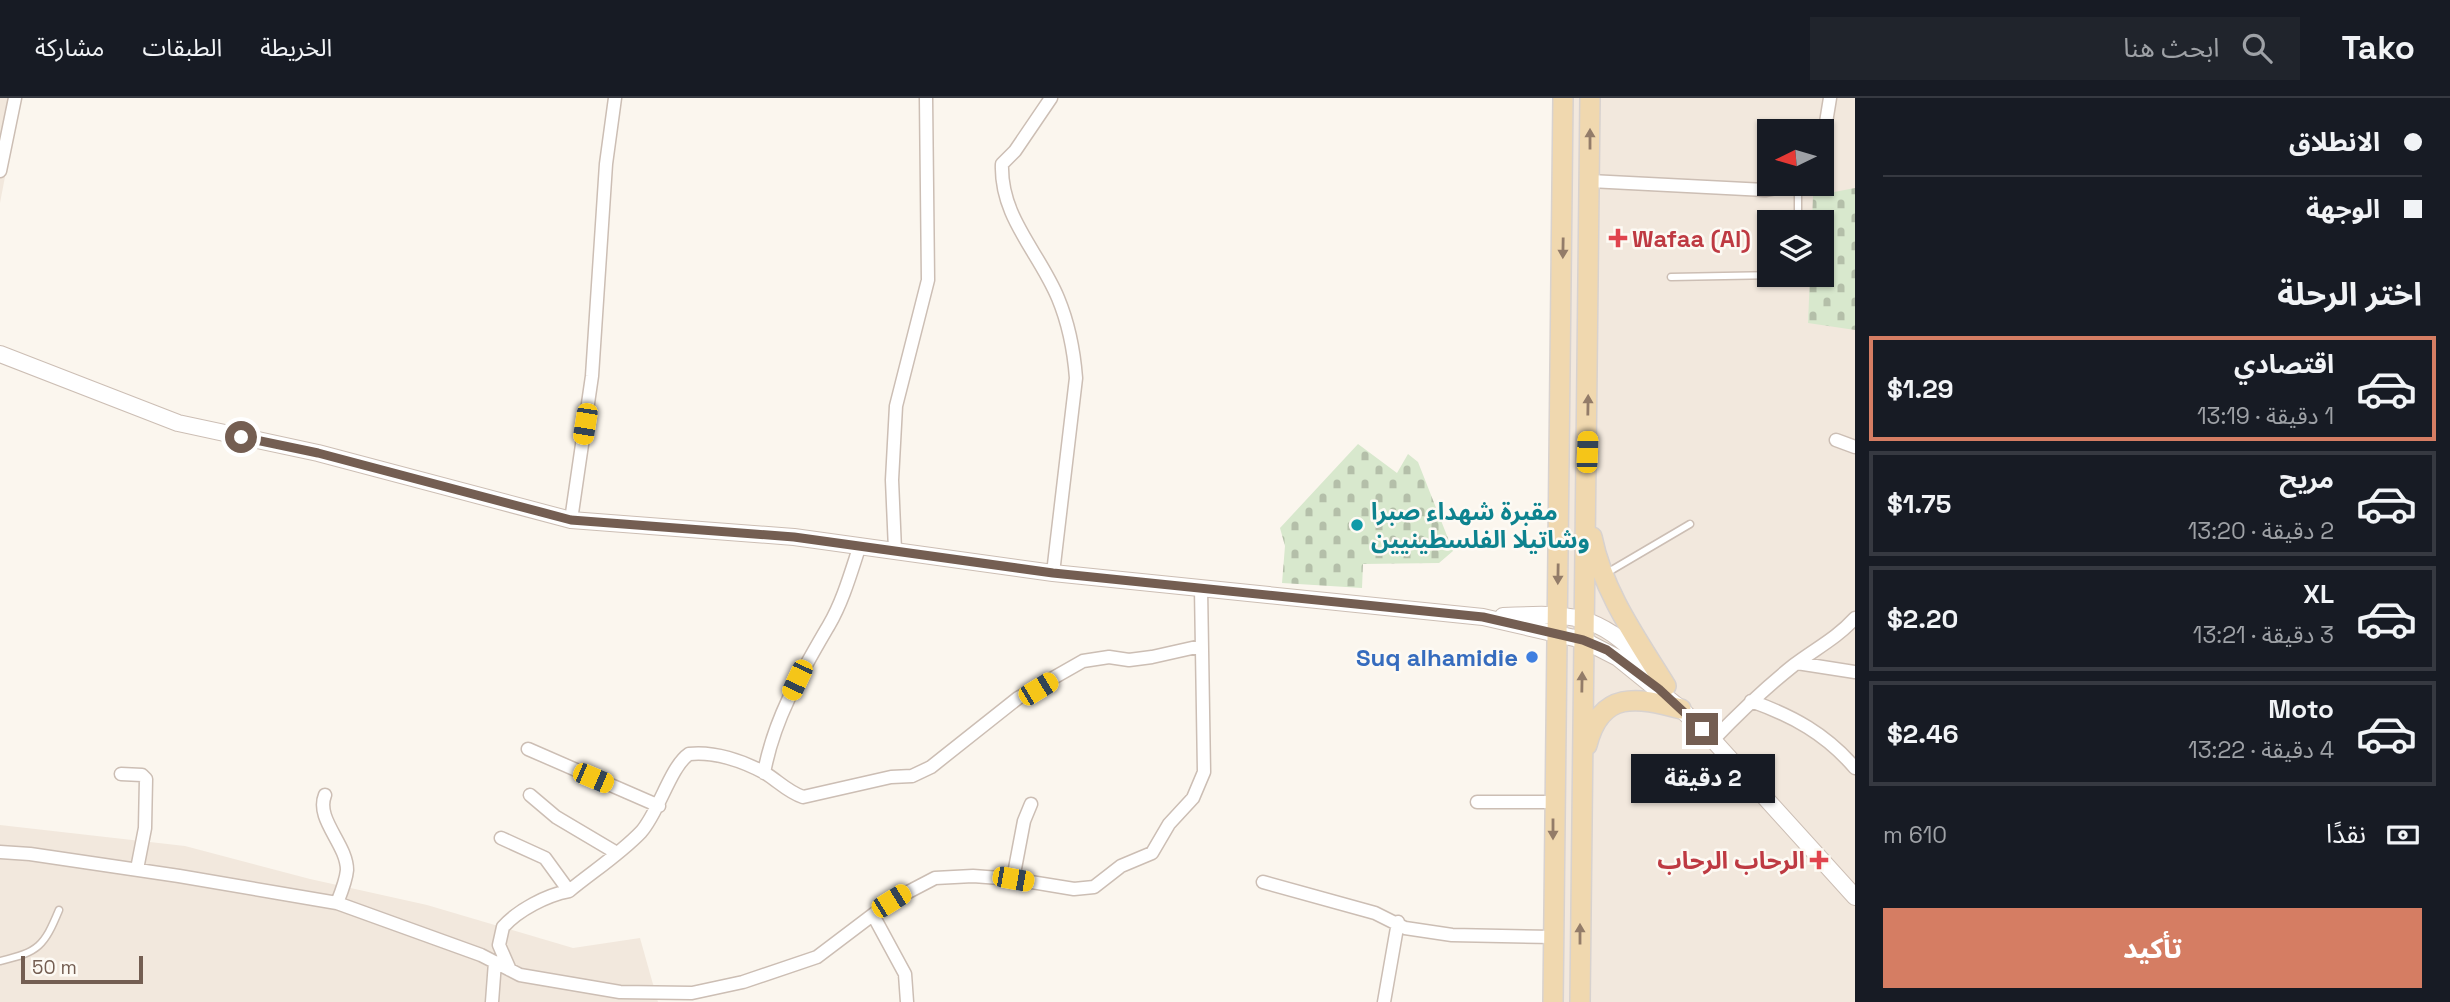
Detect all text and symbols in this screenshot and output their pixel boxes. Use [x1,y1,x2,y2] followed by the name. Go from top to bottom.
[1810,17,2300,80] search box
[2342,27,2415,69] text: Tako
[2238,29,2276,67] icon: search
[2123,31,2220,65] text: ابحث هنا
[35,32,104,63] text: مشاركة
[142,32,222,63] text: الطبقات
[260,32,332,63] text: الخريطة
[1757,119,1834,196] north arrow
[1757,119,1834,287] map controls
[2289,125,2380,159] text: الانطلاق
[1584,128,1596,150] one-way arrow
[2306,192,2380,226] text: الوجهة
[1757,210,1834,287] button: layers
[1632,223,1751,254] place label: Wafaa (Al)
[1610,230,1626,246] marker: Wafaa (Al)
[1557,237,1568,259] one-way arrow
[2277,274,2422,314] text: اختر الرحلة
[2234,347,2334,381] text: اقتصادي
[2355,357,2418,420] icon: car
[1887,372,1954,406] text: $1.29
[1582,394,1594,416] one-way arrow
[2197,401,2334,431] text: 1 دقيقة · 13:19
[572,402,599,446] car
[225,421,257,453] route start
[1576,431,1599,473] car
[2279,462,2334,496] text: مريح
[2355,472,2418,535] icon: car
[1887,487,1951,521] text: $1.75
[1371,496,1590,555] place label: مقبرة شهداء صبرا وشاتيلا الفلسطينيين
[2188,516,2334,546] text: 2 دقيقة · 13:20
[1349,517,1365,533] marker: مقبرة شهداء صبرا وشاتيلا الفلسطينيين
[1552,563,1564,585] one-way arrow
[2303,577,2334,611] text: XL
[2355,587,2418,650] icon: car
[1887,602,1958,636] text: $2.20
[2193,620,2334,650] text: 3 دقيقة · 13:21
[1356,642,1518,673] place label: Suq alhamidie
[1524,649,1540,665] marker: Suq alhamidie
[779,657,816,703] car
[1015,669,1062,709] car
[1577,671,1588,693] one-way arrow
[2268,692,2334,726] text: Moto
[2355,702,2418,765] icon: car
[1686,713,1718,745] route end
[1887,717,1959,751] text: $2.46
[2188,735,2334,765] text: 4 دقيقة · 13:22
[1630,754,1774,802] callout: 2 دقيقة
[570,760,617,796] car
[1664,763,1742,793] text: 2 دقيقة
[2384,816,2422,854] icon: cash
[2326,817,2366,851] text: نقدًا
[1547,818,1559,840] one-way arrow
[1883,820,1947,850] text: 610 m
[1657,845,1805,876] place label: الرحاب الرحاب
[1811,852,1827,868] marker: الرحاب الرحاب
[991,865,1036,893] car
[868,881,915,921] car
[1883,908,2422,988] button: تأكيد
[1574,923,1586,945] one-way arrow
[21,953,144,985] scale bar
[32,955,77,980] text: 50 m

